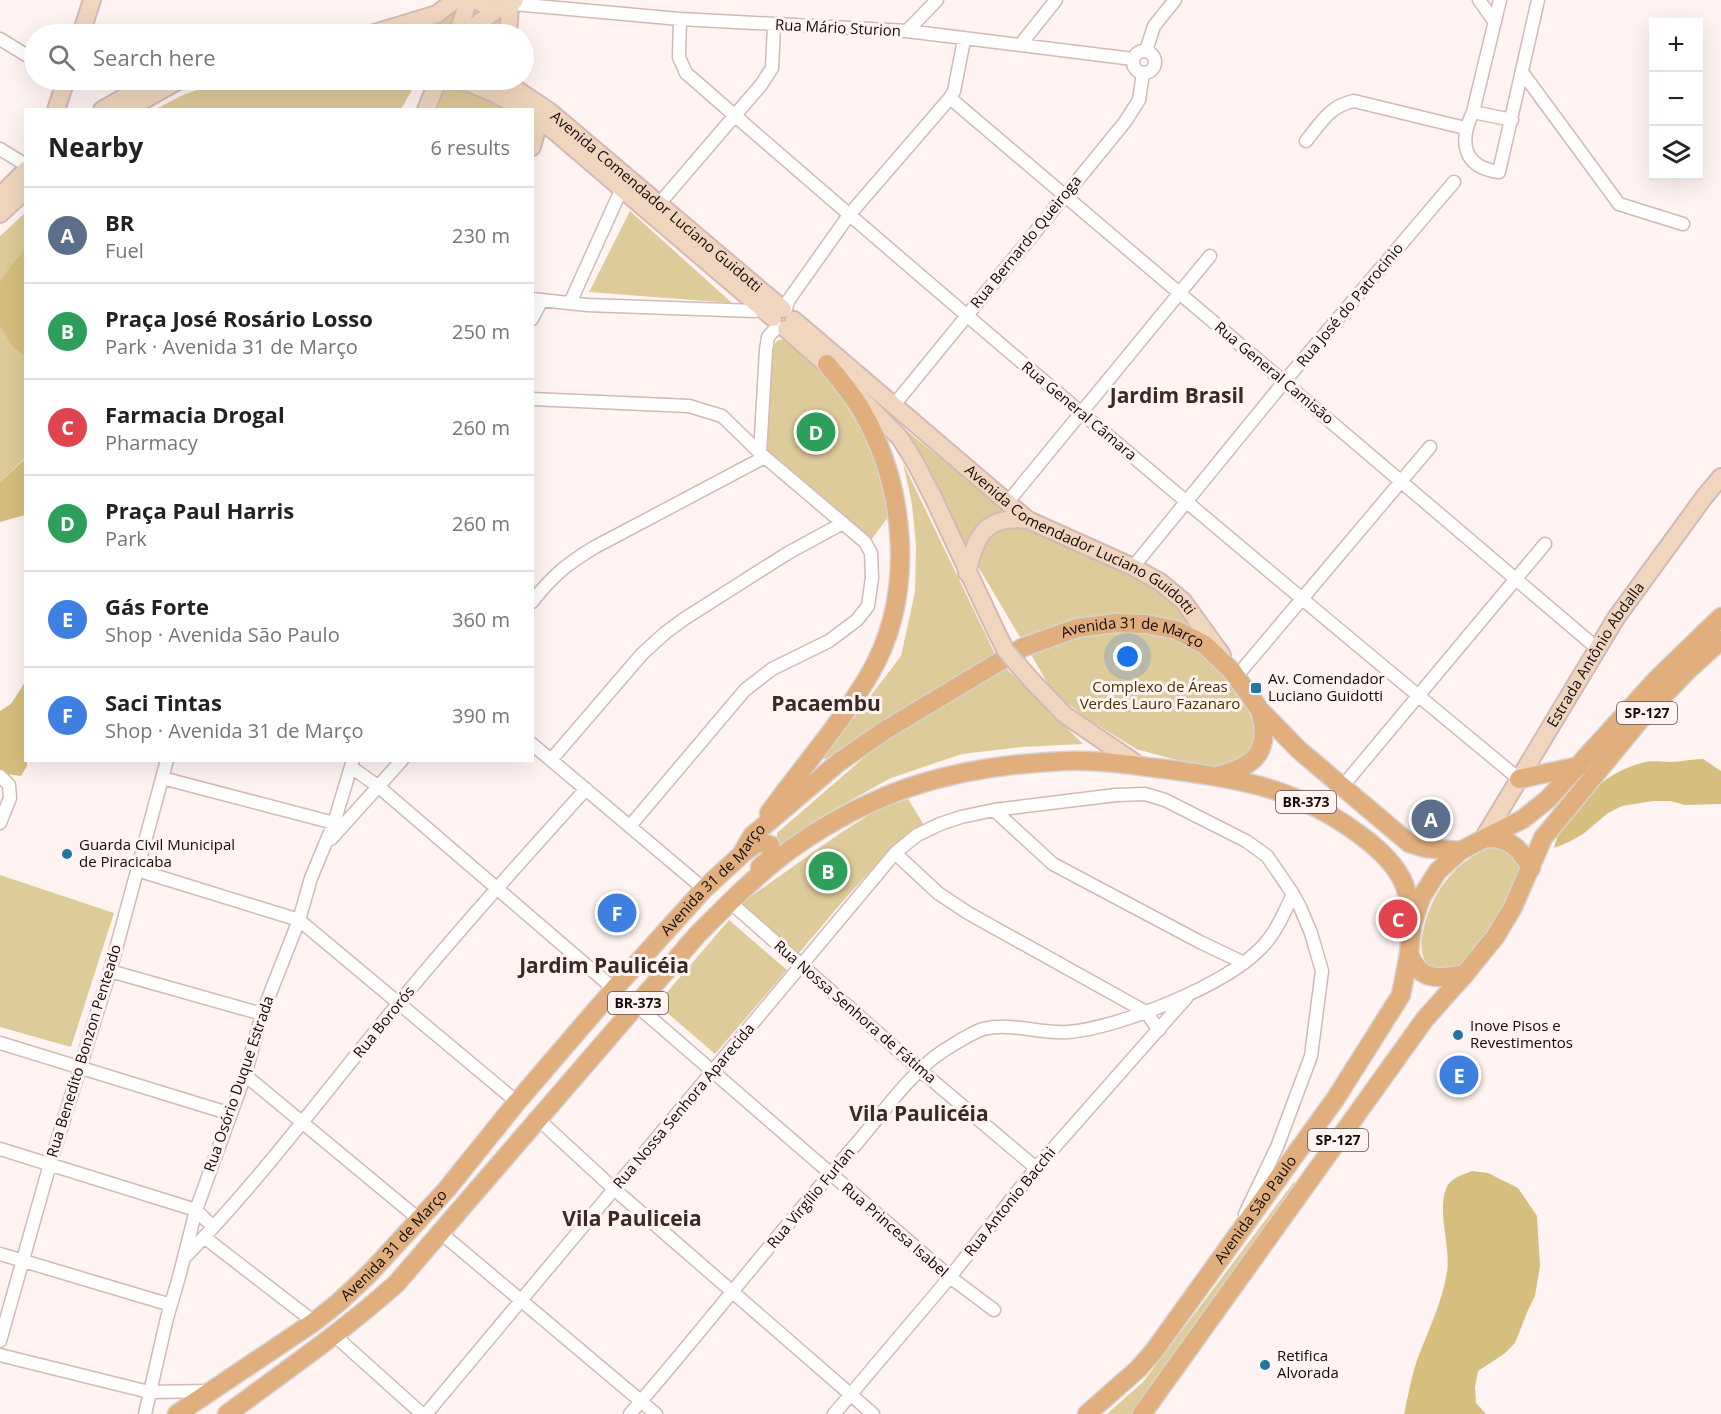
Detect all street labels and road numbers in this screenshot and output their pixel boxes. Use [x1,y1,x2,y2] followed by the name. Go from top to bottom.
[774,14,902,40] street label: Rua Mário Sturion
[547,106,767,296] street label: Avenida Comendador Luciano Guidotti
[965,171,1085,312] street label: Rua Bernardo Queiroga
[1291,238,1407,371] street label: Rua José do Patrocinio
[1211,316,1338,428] street label: Rua General Camisão
[1018,356,1141,464] street label: Rua General Câmara
[961,460,1201,618] street label: Avenida Comendador Luciano Guidotti
[1542,578,1648,731] street label: Estrada Antônio Abdalla
[1058,612,1208,652] street label: Avenida 31 de Março
[1617,702,1677,724] road number: SP-127
[1276,791,1336,813] road number: BR-373
[656,818,769,940] street label: Avenida 31 de Março
[770,935,941,1087] street label: Rua Nossa Senhora de Fátima
[41,942,125,1160] street label: Rua Benedito Bonzon Penteado
[348,981,418,1061] street label: Rua Bororós
[608,992,668,1014] road number: BR-373
[198,993,278,1174] street label: Rua Osório Duque Estrada
[608,1018,758,1192] street label: Rua Nossa Senhora Aparecida
[1308,1129,1368,1151] road number: SP-127
[762,1143,859,1252] street label: Rua Virgílio Furlan
[959,1143,1059,1260] street label: Rua Antonio Bacchi
[1209,1151,1300,1267] street label: Avenida São Paulo
[838,1177,953,1281] street label: Rua Princesa Isabel
[336,1185,451,1305] street label: Avenida 31 de Março

